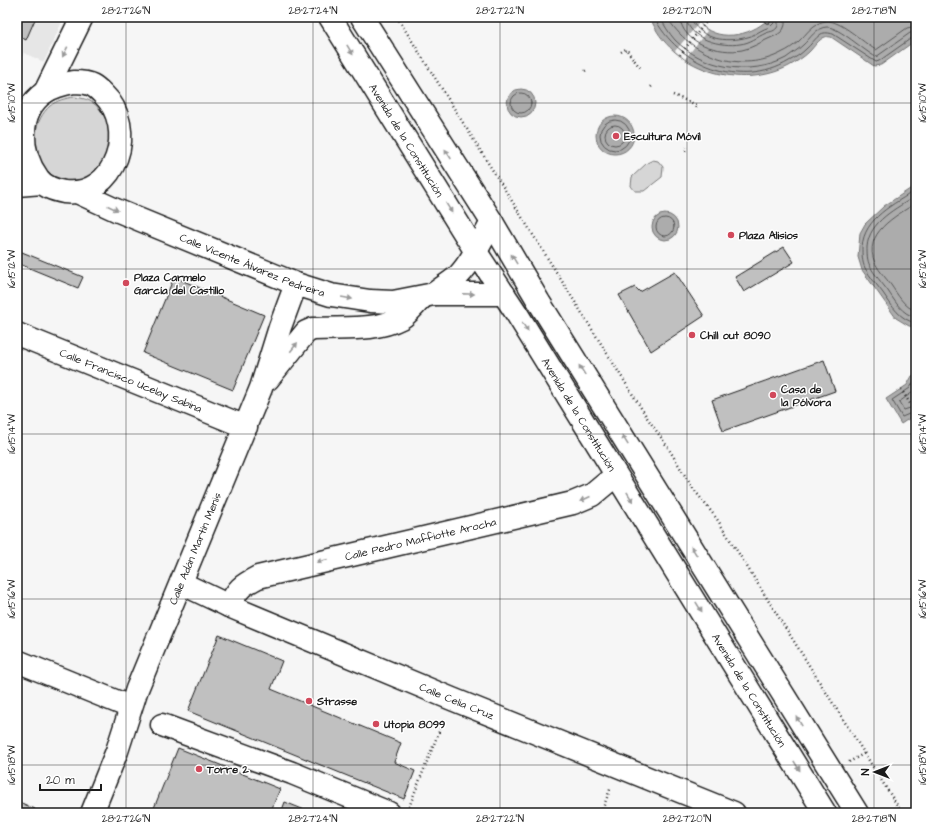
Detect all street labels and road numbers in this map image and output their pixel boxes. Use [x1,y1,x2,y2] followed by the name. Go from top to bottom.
[366,81,448,200] street label: Avenida de la Constitución
[177,229,327,300] street label: Calle Vicente Álvarez Pedreira
[58,345,205,416] street label: Calle Francisco Ucelay Sabina
[538,355,620,474] street label: Avenida de la Constitución
[165,490,225,607] street label: Calle Adán Martín Menis
[343,514,498,564] street label: Calle Pedro Maffiotte Arocha
[708,631,790,750] street label: Avenida de la Constitución
[417,679,497,723] street label: Calle Celia Cruz

